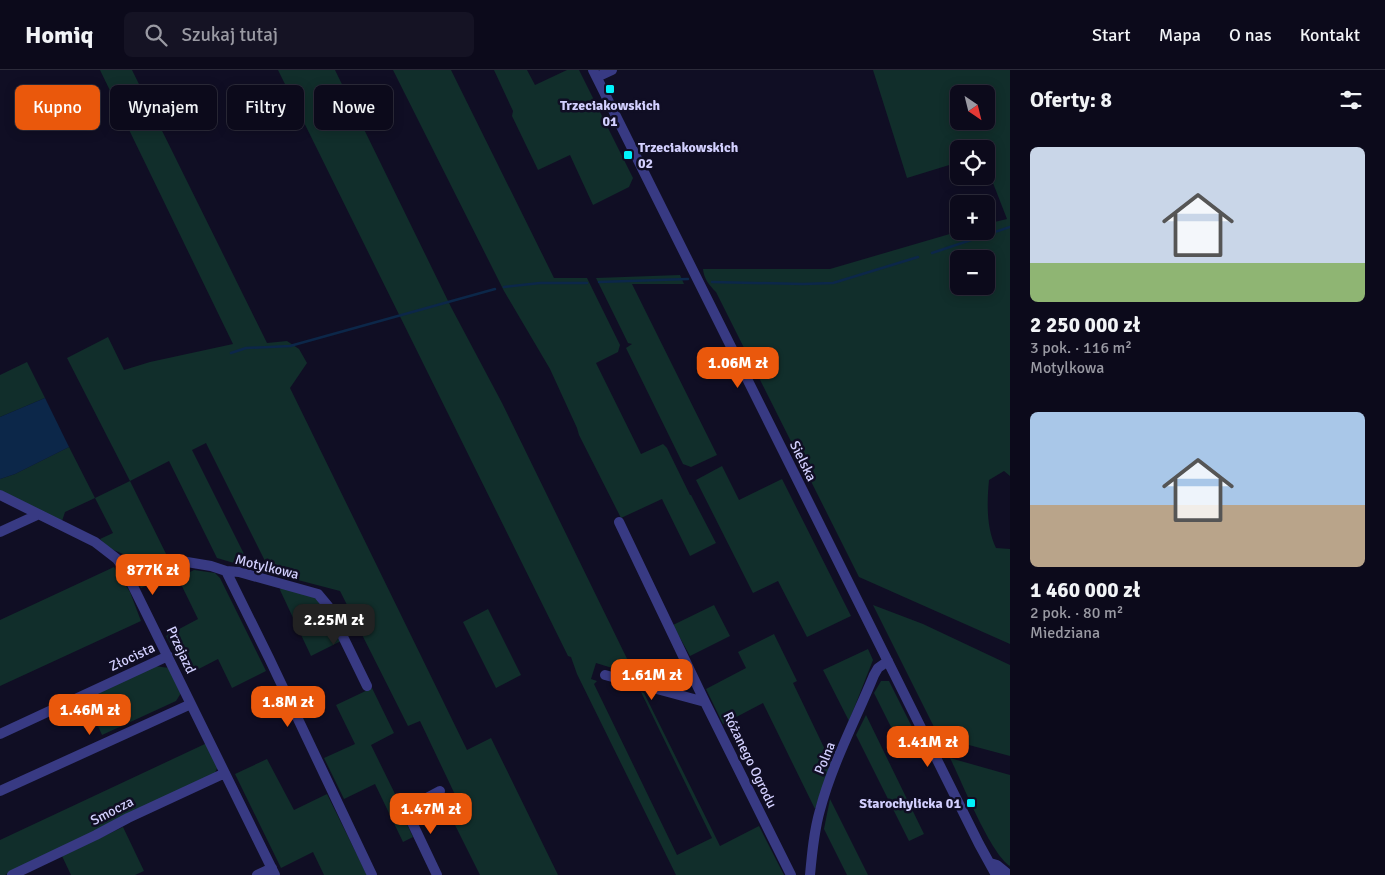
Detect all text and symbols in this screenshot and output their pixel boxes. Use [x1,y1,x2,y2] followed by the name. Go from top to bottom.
[124,12,474,57] search box
[25,20,94,50] text: Homiq
[142,21,170,49] icon: search
[182,23,278,47] text: Szukaj tutaj
[1092,24,1131,46] text: Start
[1159,24,1201,46] text: Mapa
[1229,24,1272,46] text: O nas
[1300,24,1360,46] text: Kontakt
[604,83,616,95] marker: Trzeciakowskich 01
[15,85,100,130] chip: Kupno
[110,85,217,130] chip: Wynajem
[227,85,304,130] chip: Filtry
[314,85,393,130] chip: Nowe
[950,85,995,130] north arrow
[950,85,995,295] map controls
[1337,86,1365,114] icon: filters
[1030,87,1112,113] text: Oferty: 8
[560,97,661,130] place label: Trzeciakowskich 01
[638,139,739,172] place label: Trzeciakowskich 02
[950,140,995,185] button: locate
[622,149,634,161] marker: Trzeciakowskich 02
[1153,180,1243,270] icon: home
[950,195,995,240] button: +
[950,250,995,295] button: −
[1030,312,1140,338] text: 2 250 000 zł
[1030,338,1132,358] text: 3 pok. · 116 m²
[686,346,790,389] pin: 1.06M zł
[708,353,768,373] text: 1.06M zł
[1030,358,1104,378] text: Motylkowa
[786,438,820,484] street label: Sielska
[1153,445,1243,535] icon: home
[233,551,301,583] street label: Motylkowa
[107,554,199,596] pin: 877K zł
[127,560,179,580] text: 877K zł
[1030,577,1140,603] text: 1 460 000 zł
[1030,603,1123,623] text: 2 pok. · 80 m²
[282,604,386,646] pin: 2.25M zł
[304,610,364,630] text: 2.25M zł
[163,623,199,677] street label: Przejazd
[1030,623,1100,643] text: Miedziana
[106,639,158,675] street label: Złocista
[600,658,704,701] pin: 1.61M zł
[622,665,682,685] text: 1.61M zł
[242,686,334,728] pin: 1.8M zł
[262,692,314,712] text: 1.8M zł
[38,694,142,736] pin: 1.46M zł
[60,700,120,720] text: 1.46M zł
[719,709,781,811] street label: Różanego Ogrodu
[876,726,980,768] pin: 1.41M zł
[898,732,958,752] text: 1.41M zł
[811,739,839,777] street label: Polna
[379,792,483,835] pin: 1.47M zł
[88,793,136,829] street label: Smocza
[859,795,961,812] place label: Starochylicka 01
[965,797,977,809] marker: Starochylicka 01
[401,799,461,819] text: 1.47M zł

